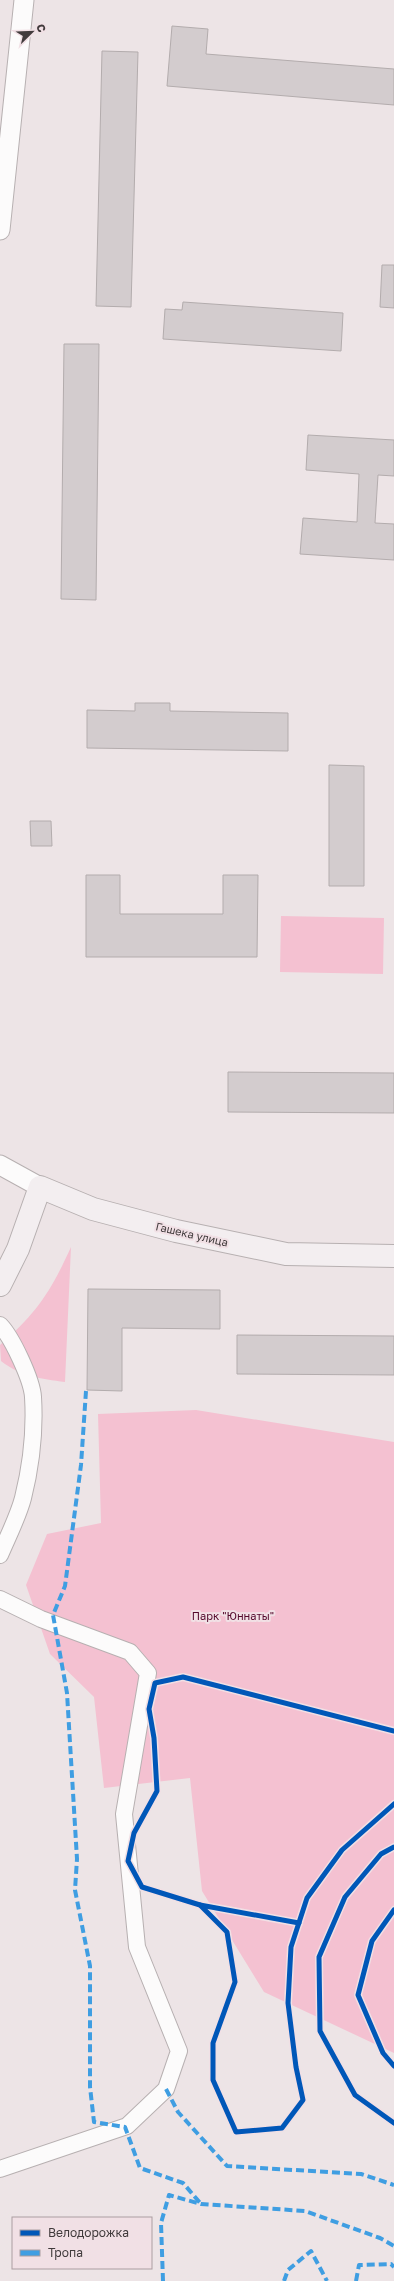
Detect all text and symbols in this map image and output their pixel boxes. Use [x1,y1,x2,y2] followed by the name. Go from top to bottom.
[12,12,52,52] north arrow
[34,22,49,34] text: С
[154,1219,230,1249] street label: Гашека улица
[192,1609,274,1622] park label: Парк "Юннаты"
[12,2217,152,2269] legend
[48,2225,129,2240] text: Велодорожка
[48,2245,83,2260] text: Тропа

